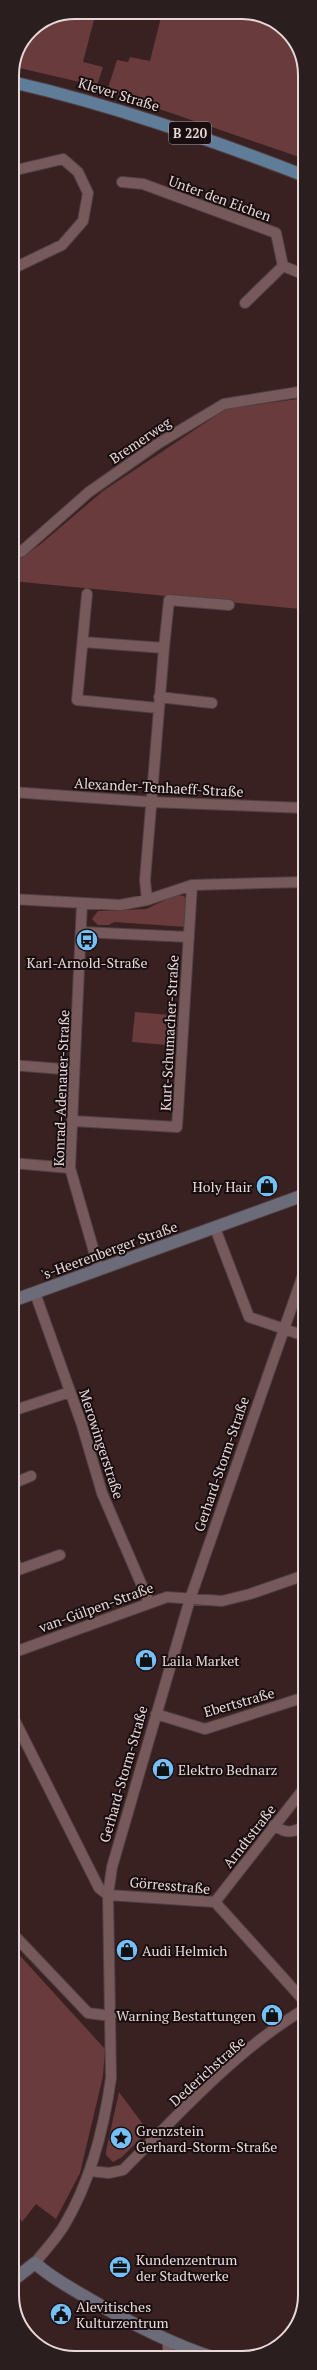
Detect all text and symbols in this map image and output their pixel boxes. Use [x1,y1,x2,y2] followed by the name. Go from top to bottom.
[76,73,162,115] street label: Klever Straße
[169,122,211,144] road number: B 220
[166,171,275,226] street label: Unter den Eichen
[106,412,175,467] street label: Bremerweg
[74,773,244,801] street label: Alexander-Tenhaeff-Straße
[74,927,100,953] bus stop icon: Karl-Arnold-Straße
[26,953,148,972] place label: Karl-Arnold-Straße
[155,955,183,1111] street label: Kurt-Schumacher-Straße
[49,1009,73,1167] street label: Konrad-Adenauer-Straße
[254,1173,280,1199] shop icon: Holy Hair
[193,1177,253,1196] place label: Holy Hair
[38,1216,180,1284] street label: 's-Heerenberger Straße
[75,1387,129,1501] street label: Merowingerstraße
[189,1394,253,1534] street label: Gerhard-Storm-Straße
[35,1577,156,1637] street label: van-Gülpen-Straße
[133,1647,159,1673] shop icon: Laila Market
[162,1651,240,1670] place label: Laila Market
[201,1683,277,1721] street label: Ebertstraße
[94,1703,152,1845] street label: Gerhard-Storm-Straße
[150,1756,176,1782] shop icon: Elektro Bednarz
[178,1760,278,1779] place label: Elektro Bednarz
[218,1800,280,1872] street label: Arndtstraße
[129,1872,211,1898] street label: Görresstraße
[114,1937,140,1963] shop icon: Audi Helmich
[142,1941,227,1960] place label: Audi Helmich
[259,2002,285,2028] shop icon: Warning Bestattungen
[116,2006,257,2025] place label: Warning Bestattungen
[165,2032,249,2110] street label: Dederichstraße
[136,2121,277,2156] place label: Grenzstein Gerhard-Storm-Straße
[108,2125,134,2151] place icon: Grenzstein Gerhard-Storm-Straße
[136,2250,237,2285] place label: Kundenzentrum der Stadtwerke
[107,2254,133,2280] office icon: Kundenzentrum der Stadtwerke
[76,2297,169,2332] place label: Alevitisches Kulturzentrum
[48,2301,74,2327] public building icon: Alevitisches Kulturzentrum

